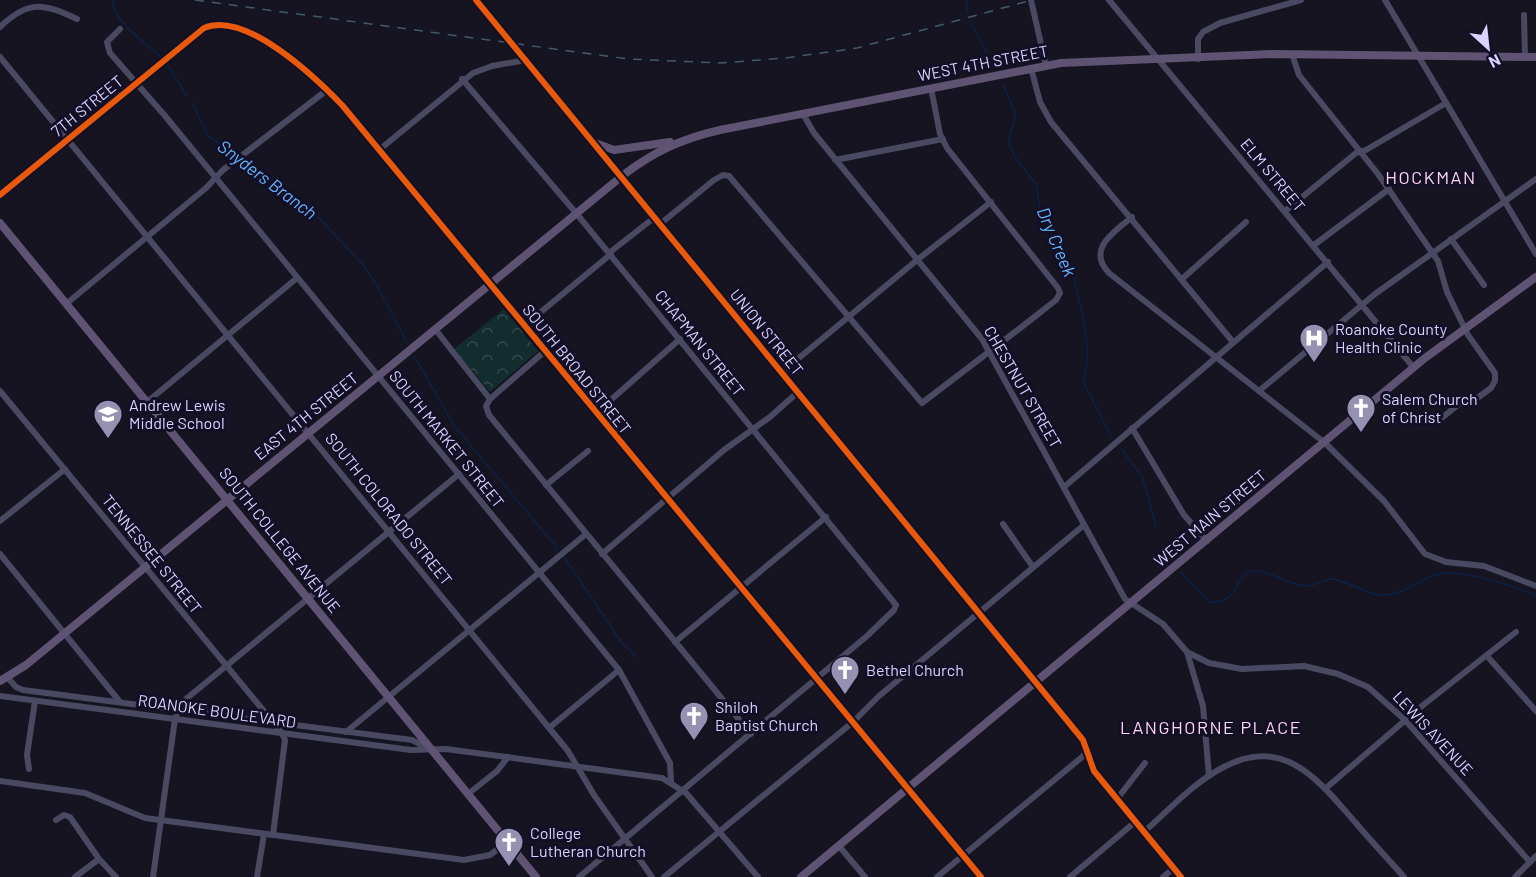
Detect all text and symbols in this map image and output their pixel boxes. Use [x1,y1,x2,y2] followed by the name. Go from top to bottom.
[1458,18,1518,78] north arrow
[916,41,1050,85] street label: WEST 4TH STREET
[1486,51,1504,73] text: N
[47,71,126,140] street label: 7TH STREET
[1237,134,1310,215] street label: ELM STREET
[214,135,322,224] water label: Snyders Branch
[1385,166,1477,188] district label: HOCKMAN
[1032,204,1081,280] water label: Dry Creek
[727,285,808,379] street label: UNION STREET
[652,286,749,400] street label: CHAPMAN STREET
[519,300,636,437] street label: SOUTH BROAD STREET
[1335,319,1448,356] place label: Roanoke County Health Clinic
[981,322,1066,451] street label: CHESTNUT STREET
[1298,322,1330,364] hospital icon: Roanoke County Health Clinic
[386,366,509,511] street label: SOUTH MARKET STREET
[250,368,361,463] street label: EAST 4TH STREET
[1382,389,1478,426] place label: Salem Church of Christ
[1345,392,1377,434] church icon: Salem Church of Christ
[129,395,225,432] place label: Andrew Lewis Middle School
[92,398,124,440] school or university icon: Andrew Lewis Middle School
[322,429,457,589] street label: SOUTH COLORADO STREET
[216,463,345,616] street label: SOUTH COLLEGE AVENUE
[1150,465,1270,570] street label: WEST MAIN STREET
[99,490,206,617] street label: TENNESSEE STREET
[829,654,861,696] church icon: Bethel Church
[866,660,964,679] place label: Bethel Church
[1389,687,1477,779] street label: LEWIS AVENUE
[137,690,297,731] street label: ROANOKE BOULEVARD
[715,697,818,734] place label: Shiloh Baptist Church
[678,700,710,742] church icon: Shiloh Baptist Church
[1120,716,1302,738] district label: LANGHORNE PLACE
[530,823,646,860] place label: College Lutheran Church
[493,826,525,868] church icon: College Lutheran Church

